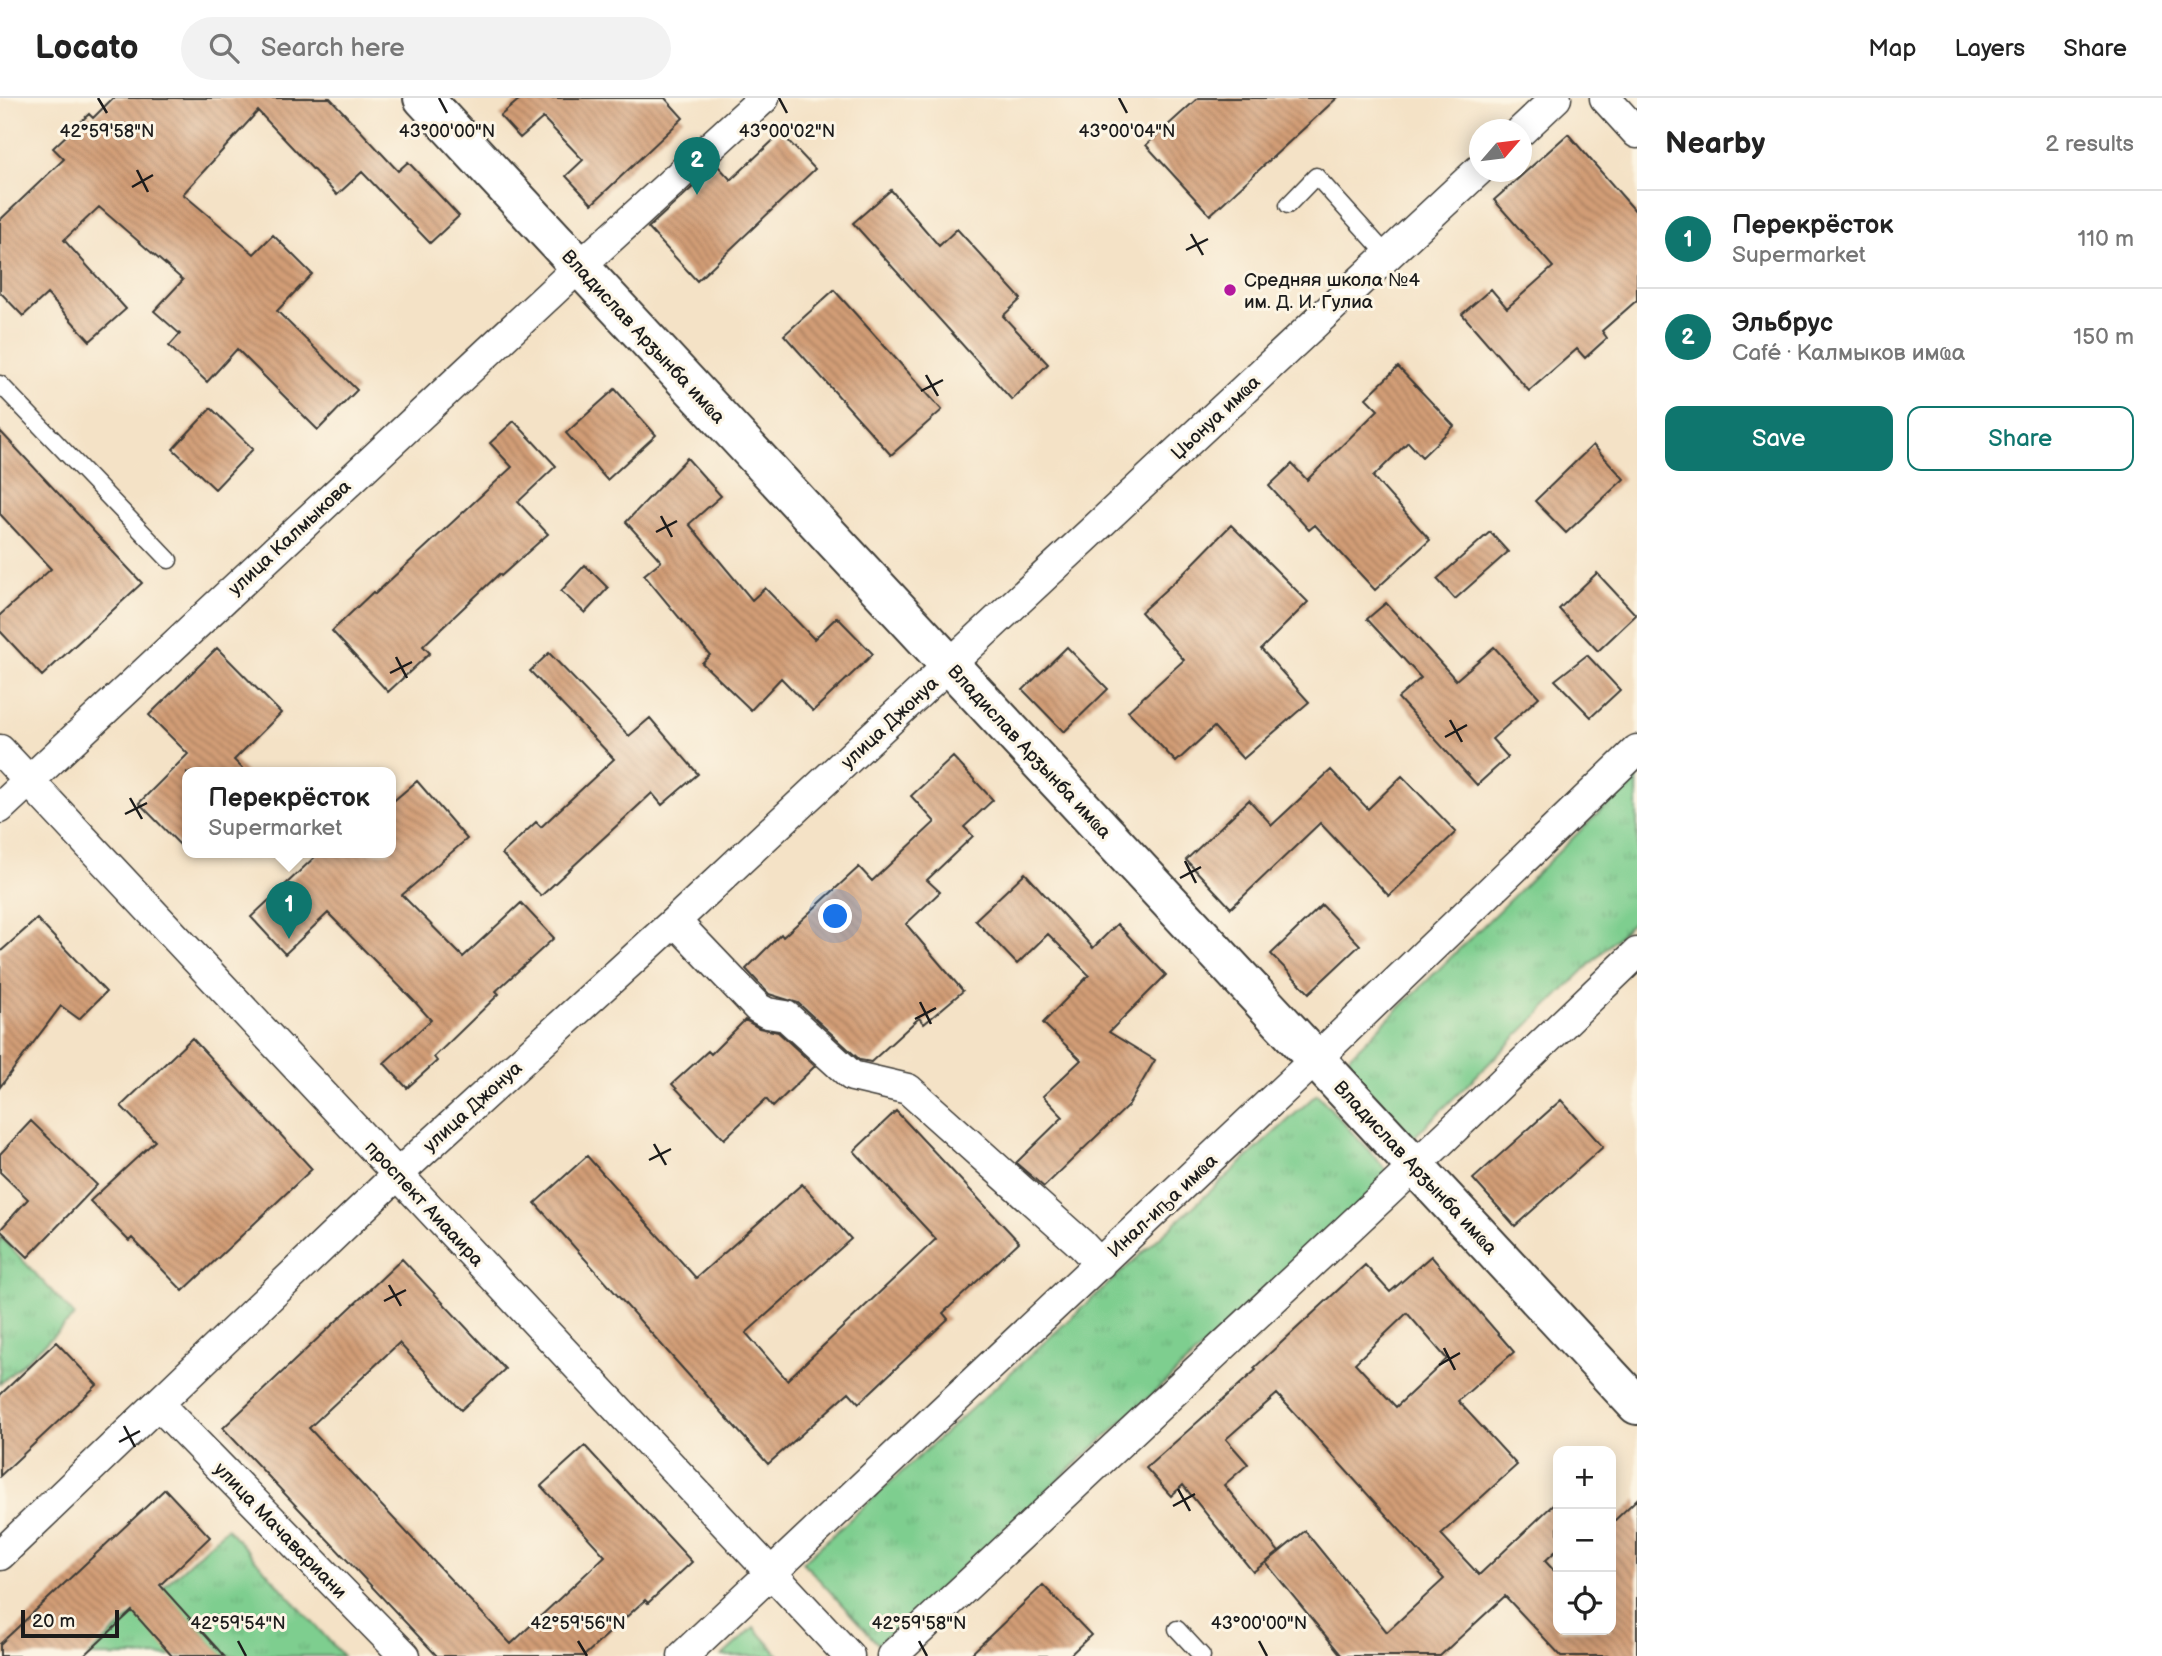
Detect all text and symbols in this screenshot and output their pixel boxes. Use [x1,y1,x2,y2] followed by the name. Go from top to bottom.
[181,17,671,80] search box
[35,28,139,68] text: Locato
[205,29,243,67] icon: search
[261,33,405,64] text: Search here
[1868,34,1916,63] text: Map
[1954,34,2025,63] text: Layers
[2063,34,2127,63] text: Share
[1469,119,1532,182] north arrow
[59,121,155,142] text: 42°59'58"N
[399,121,495,142] text: 43°00'00"N
[739,121,835,142] text: 43°00'02"N
[1078,121,1176,142] text: 43°00'04"N
[1665,126,1765,162] text: Nearby
[2045,130,2134,158] text: 2 results
[674,137,720,195] pin: 2
[1732,210,1893,241] text: Перекрёсток
[1683,225,1693,253] text: 1
[2077,225,2134,253] text: 110 m
[1732,241,1866,269] text: Supermarket
[556,245,730,429] street label: Владислав Арӡынба имҩа
[1244,269,1420,314] place label: Средняя школа №4 им. Д. И. Гулиа
[1222,282,1238,298] marker: Средняя школа №4 им. Д. И. Гулиа
[1732,308,1833,339] text: Эльбрус
[1681,323,1695,351] text: 2
[2073,323,2134,351] text: 150 m
[1732,339,1965,367] text: Café · Калмыков имҩа
[1167,371,1265,465] street label: Џьонуа имҩа
[1665,406,1893,471] button: Save
[1907,406,2134,471] button: Share
[224,475,356,601] street label: улица Калмыкова
[942,660,1116,844] street label: Владислав Арӡынба имҩа
[837,672,943,774] street label: улица Джонуа
[182,767,396,858] popup
[208,783,370,814] text: Перекрёсток
[208,814,342,842] text: Supermarket
[266,881,312,939] pin: 1
[818,899,852,933] your location
[419,1057,527,1157] street label: улица Джонуа
[1328,1076,1502,1260] street label: Владислав Арӡынба имҩа
[360,1136,488,1272] street label: проспект Аиааира
[1103,1149,1223,1263] street label: Инал-иҧа имҩа
[1553,1446,1616,1635] map controls
[1553,1446,1616,1509] button: +
[209,1458,351,1604] street label: улица Мачавариани
[1553,1509,1616,1572] button: −
[1553,1572,1616,1635] button: locate
[21,1607,119,1639] scale bar
[32,1610,75,1633] text: 20 m
[190,1613,286,1634] text: 42°59'54"N
[530,1613,626,1634] text: 42°59'56"N
[871,1613,967,1634] text: 42°59'58"N
[1211,1613,1307,1634] text: 43°00'00"N

